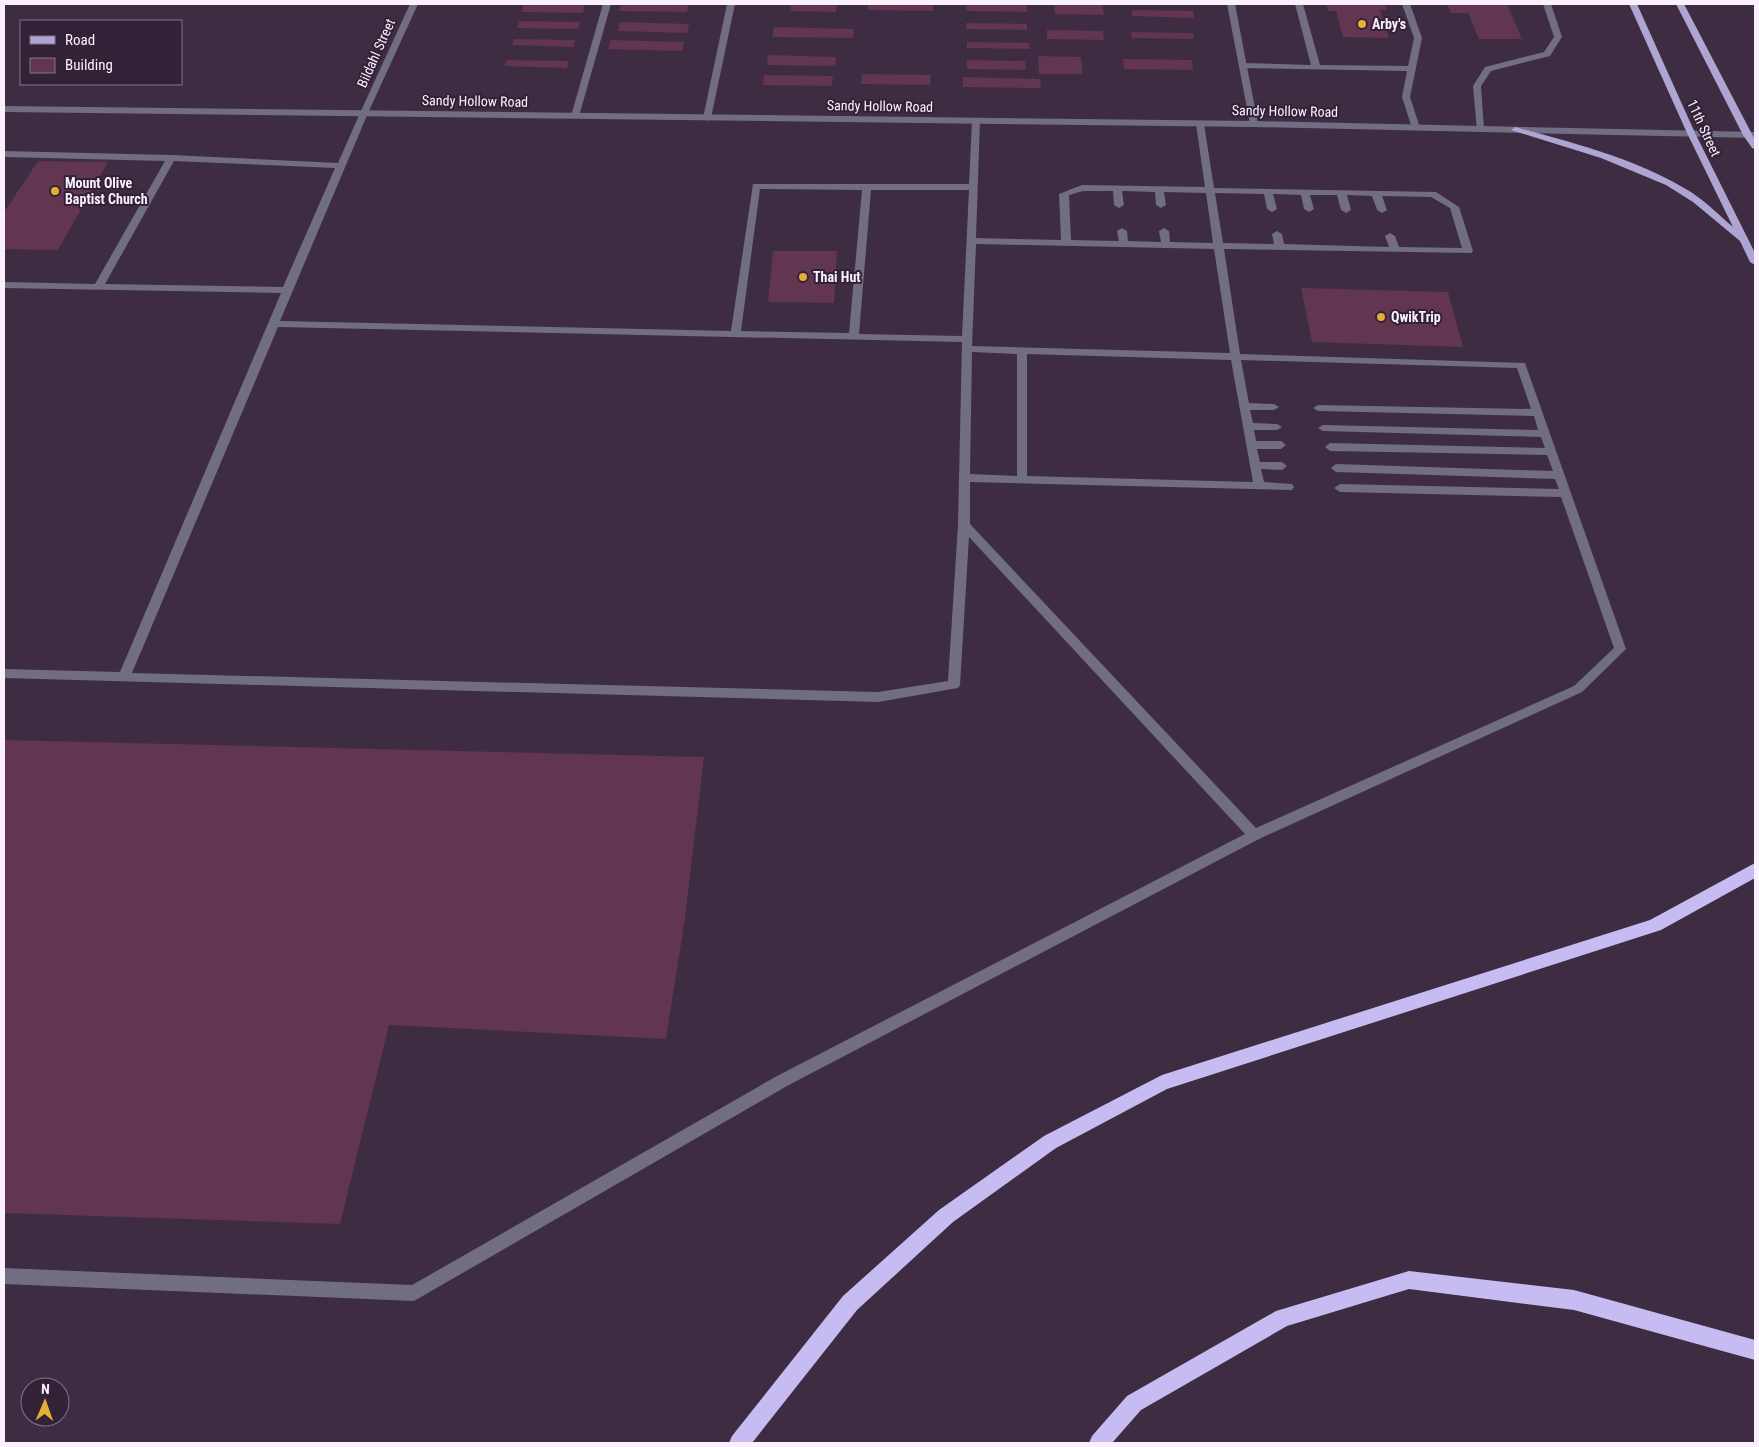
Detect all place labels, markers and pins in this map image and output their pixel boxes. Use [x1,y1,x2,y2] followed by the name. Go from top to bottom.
[1372,16,1406,32] place label: Arby's
[1356,18,1368,30] marker: Arby's
[65,175,148,207] place label: Mount Olive Baptist Church
[49,185,61,197] marker: Mount Olive Baptist Church
[813,269,861,285] place label: Thai Hut
[797,271,809,283] marker: Thai Hut
[1391,309,1441,325] place label: QwikTrip
[1375,311,1387,323] marker: QwikTrip

